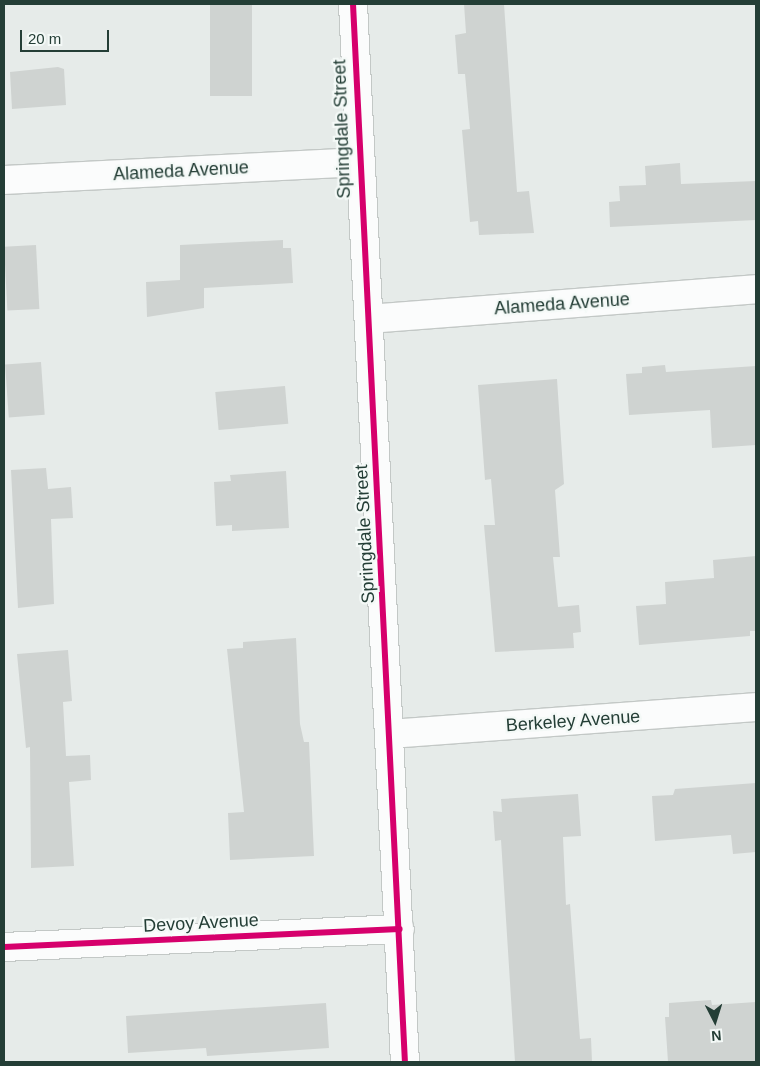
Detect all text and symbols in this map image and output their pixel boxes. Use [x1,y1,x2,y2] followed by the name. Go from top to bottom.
[22,20,111,52] scale bar
[28,30,61,47] text: 20 m
[329,59,355,199] street label: Springdale Street
[112,157,250,185] street label: Alameda Avenue
[493,288,631,320] street label: Alameda Avenue
[351,464,379,604] street label: Springdale Street
[505,705,641,737] street label: Berkeley Avenue
[142,909,260,937] street label: Devoy Avenue
[690,996,740,1046] north arrow
[711,1028,722,1044] text: N

